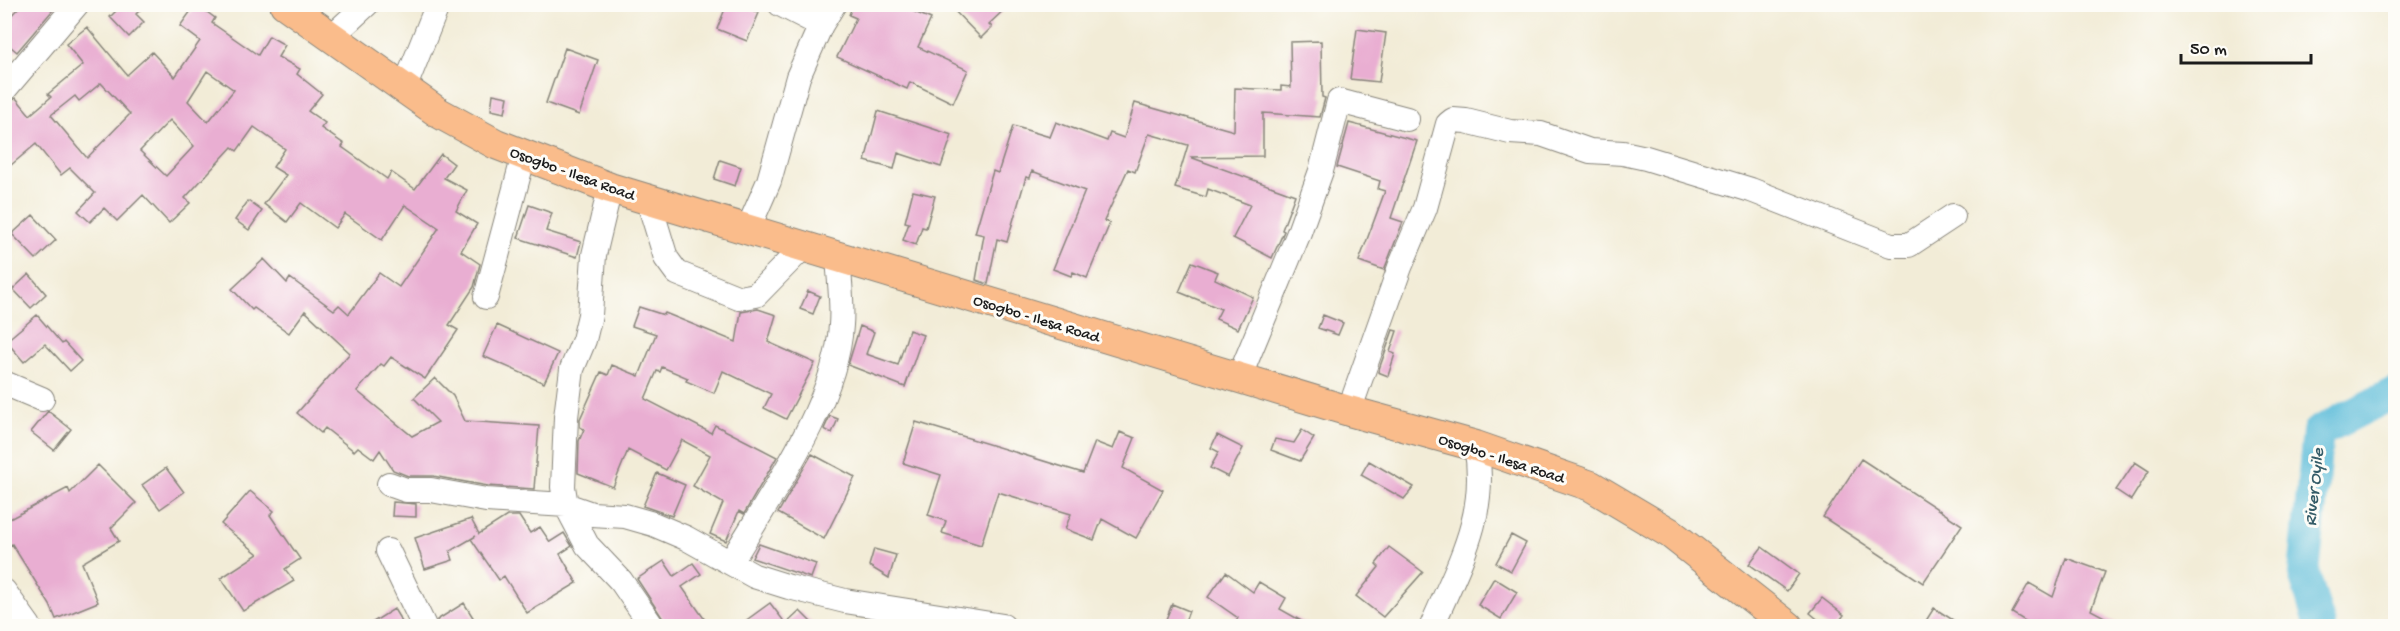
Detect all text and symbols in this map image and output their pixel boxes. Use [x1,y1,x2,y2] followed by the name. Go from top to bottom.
[2181,27,2312,65] scale bar
[2190,40,2227,61] text: 50 m
[507,144,638,207] street label: Osogbo - Ilesa Road
[970,292,1103,349] street label: Osogbo - Ilesa Road
[1435,431,1568,490] street label: Osogbo - Ilesa Road
[2301,447,2330,527] water label: River Oyile

